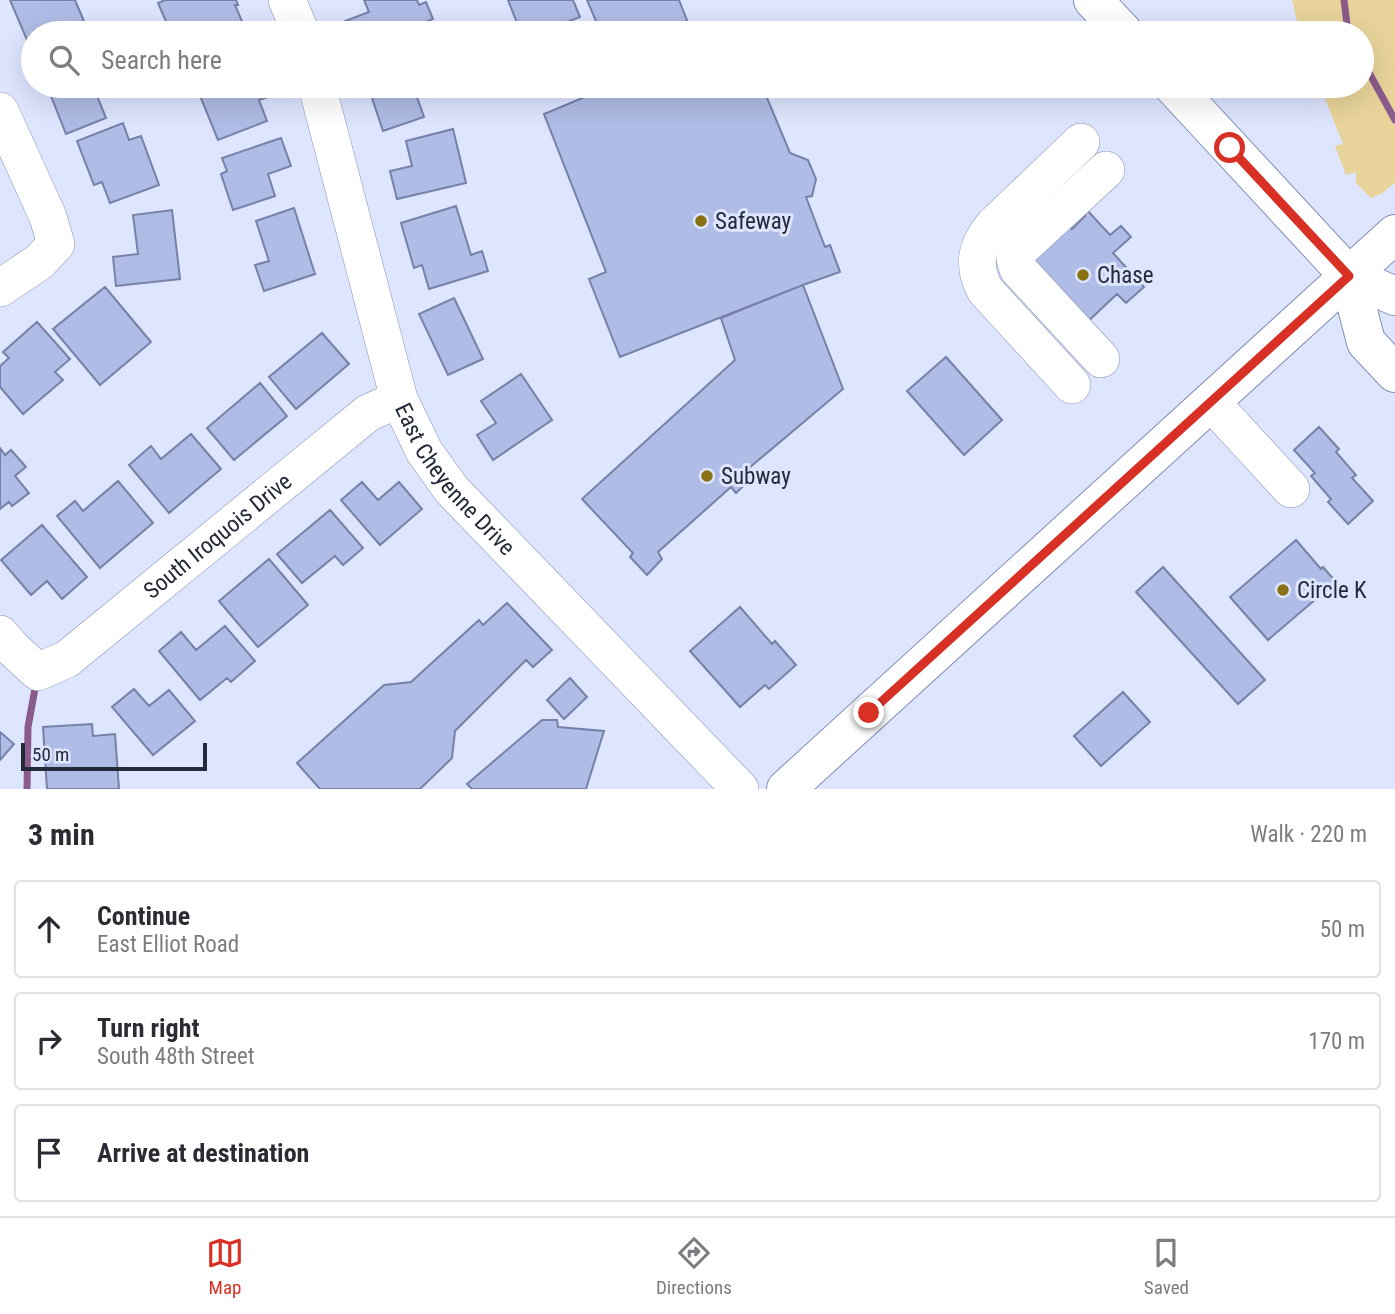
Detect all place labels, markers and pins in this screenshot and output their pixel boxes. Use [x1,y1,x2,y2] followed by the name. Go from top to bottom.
[715,208,792,235] place label: Safeway
[693,213,709,229] marker: Safeway
[1097,262,1153,289] place label: Chase
[1075,267,1091,283] marker: Chase
[721,463,791,490] place label: Subway
[699,468,715,484] marker: Subway
[1297,577,1367,604] place label: Circle K
[1275,582,1291,598] marker: Circle K

